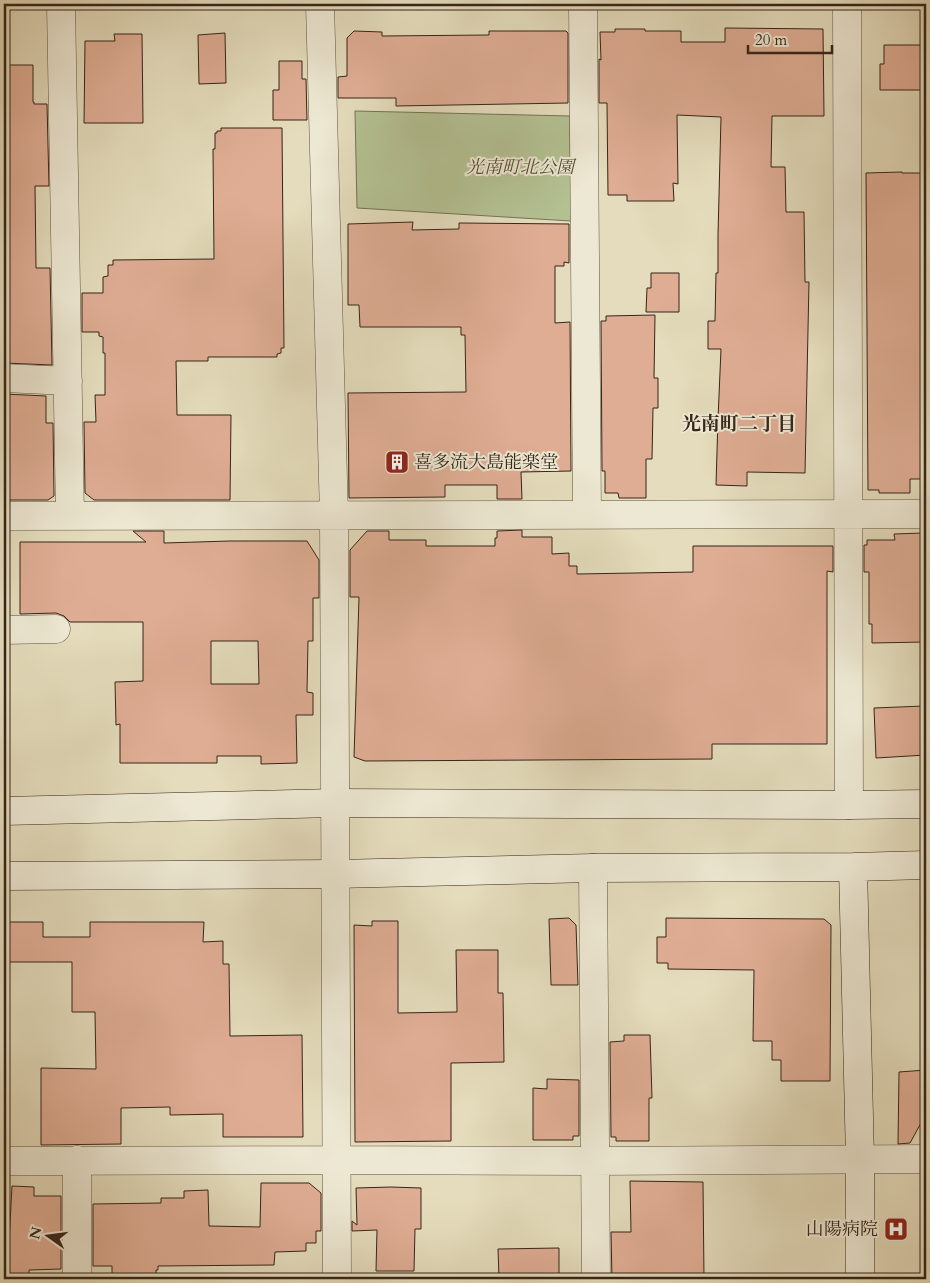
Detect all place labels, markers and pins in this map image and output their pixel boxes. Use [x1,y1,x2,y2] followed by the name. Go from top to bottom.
[384,449,410,475] building icon: 喜多流大島能楽堂
[414,450,558,475] place label: 喜多流大島能楽堂
[883,1216,909,1242] hospital icon: 山陽病院
[806,1217,878,1242] place label: 山陽病院

